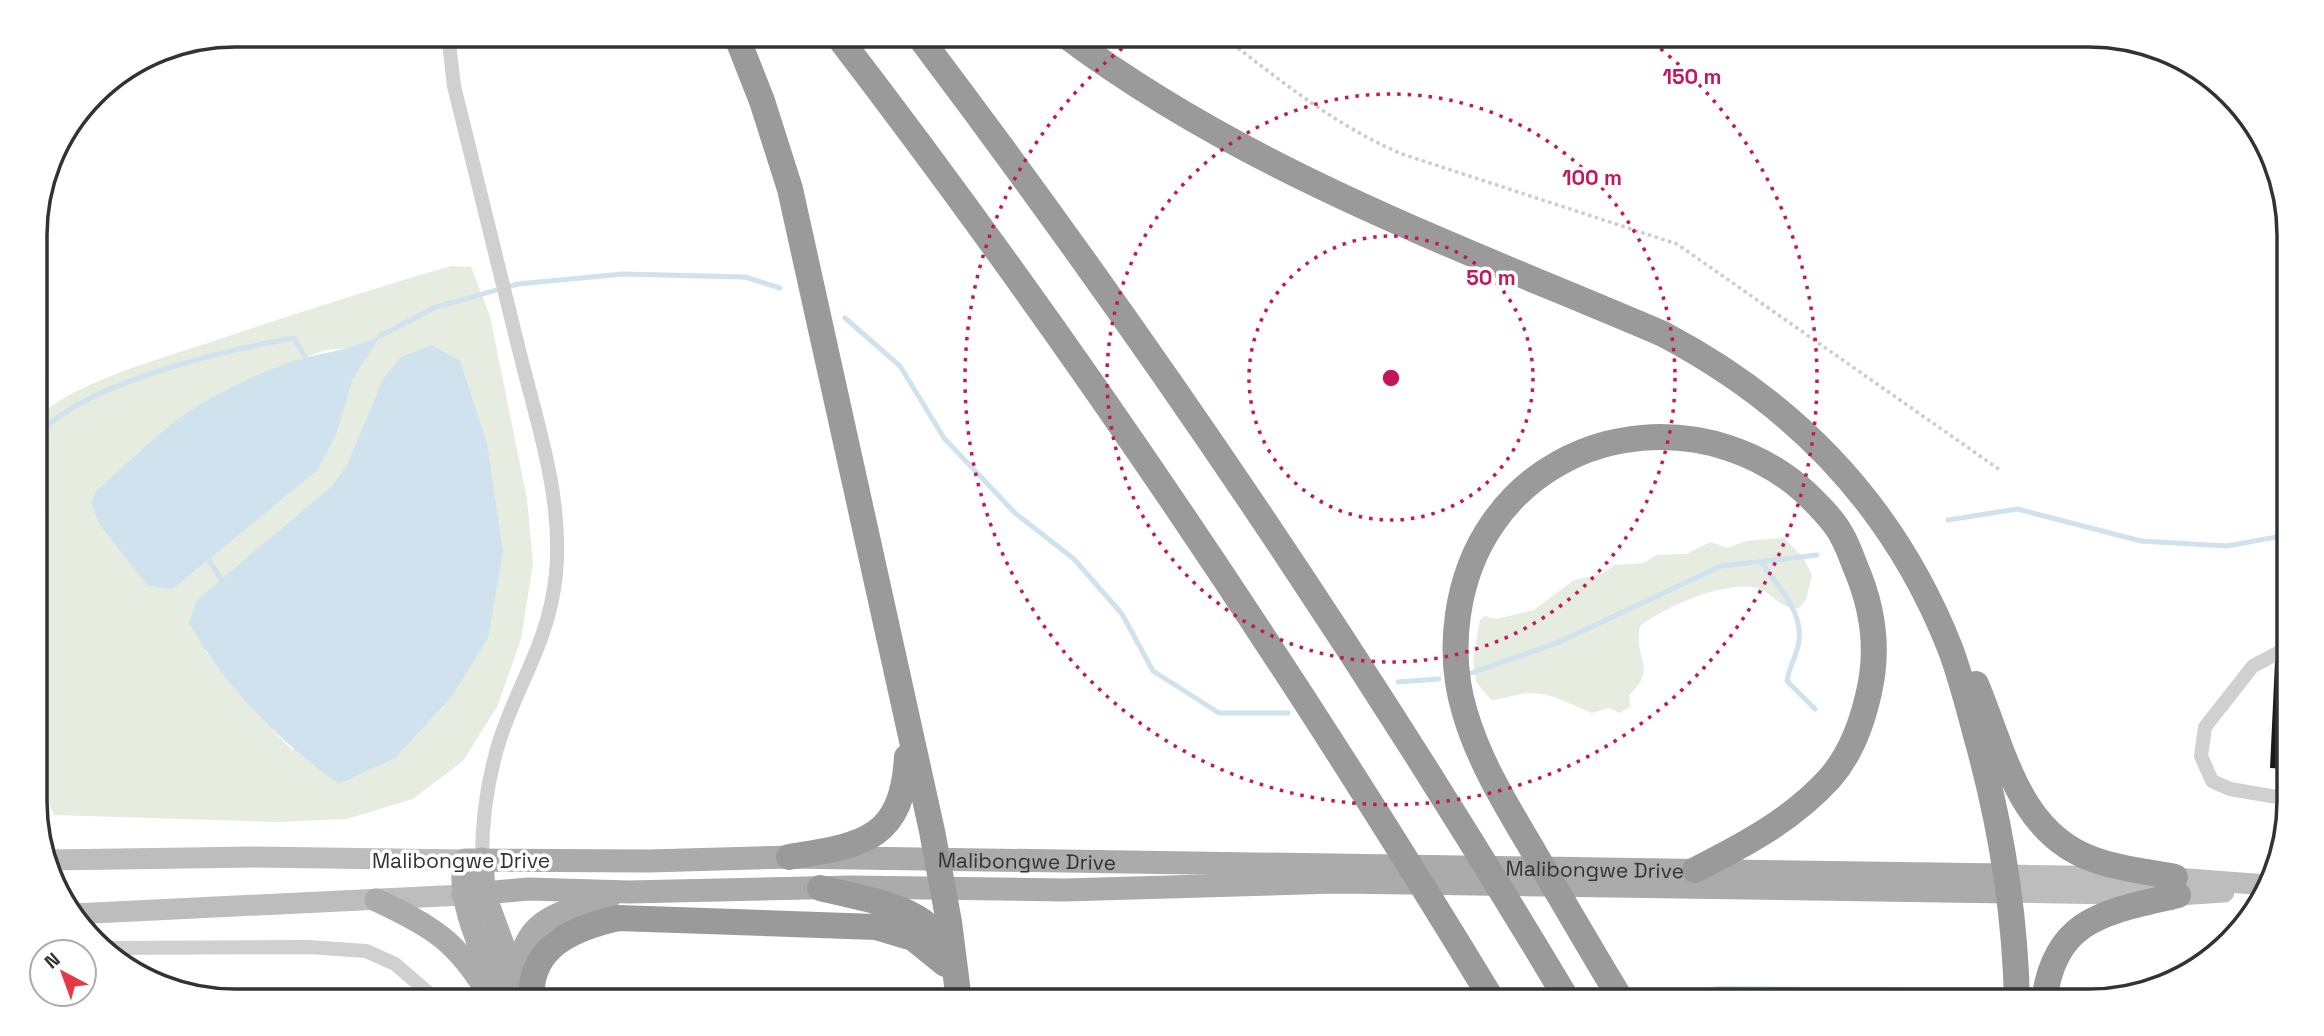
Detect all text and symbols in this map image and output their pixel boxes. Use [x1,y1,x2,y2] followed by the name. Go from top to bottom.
[1663,63,1721,90] text: 150 m
[1562,164,1622,191] text: 100 m
[1466,264,1516,291] text: 50 m
[1379,366,1403,390] centre of rings
[938,846,1116,875] street label: Malibongwe Drive
[372,847,550,874] street label: Malibongwe Drive
[1506,854,1684,884] street label: Malibongwe Drive
[28,938,98,1008] north arrow
[39,947,65,974] text: N

